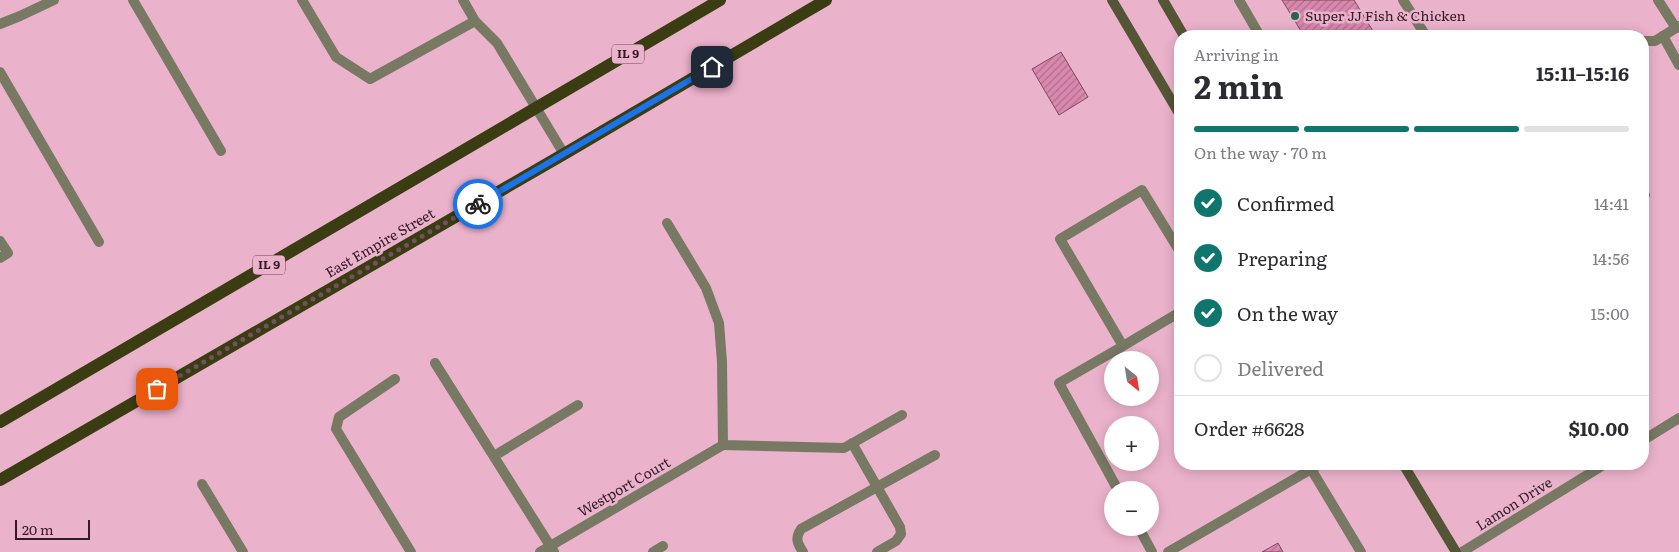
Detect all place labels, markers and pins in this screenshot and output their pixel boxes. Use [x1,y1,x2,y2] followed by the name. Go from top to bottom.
[1305,5,1466,25] place label: Super JJ Fish & Chicken
[1289,10,1301,22] marker: Super JJ Fish & Chicken
[691,46,733,88] pin
[136,368,178,410] pin

